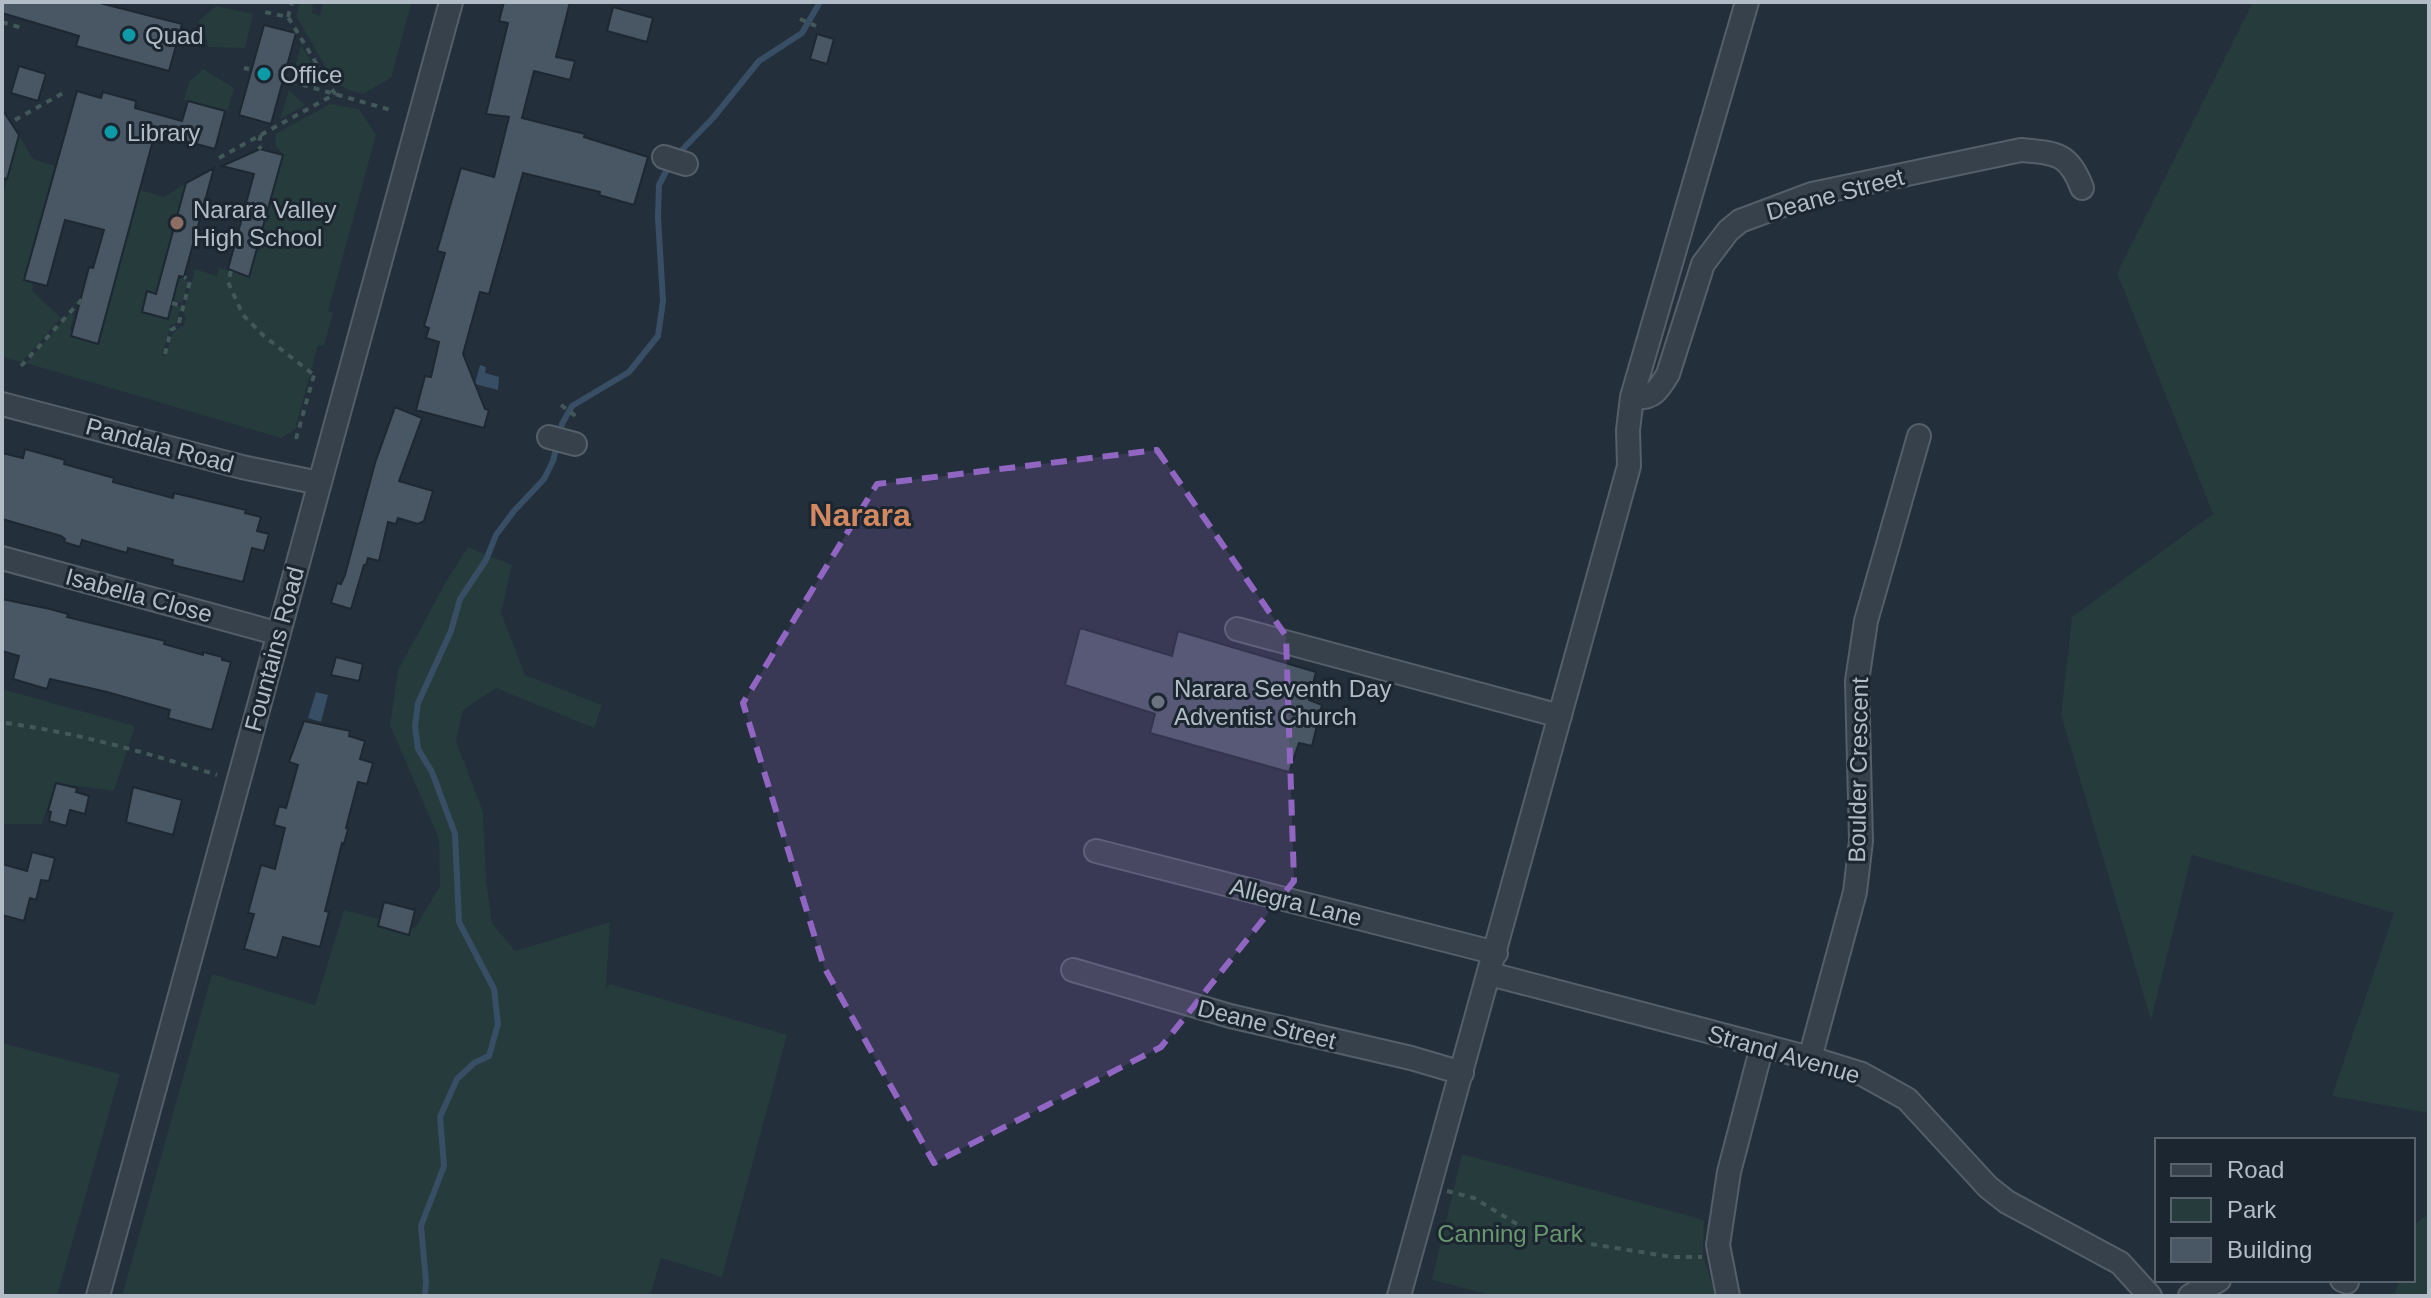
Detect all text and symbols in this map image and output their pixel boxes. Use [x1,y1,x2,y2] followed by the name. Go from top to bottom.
[145,22,204,49] place label: Quad
[120,26,138,44] marker: Quad
[280,61,342,88] place label: Office
[255,65,273,83] marker: Office
[127,119,200,146] place label: Library
[102,123,120,141] marker: Library
[1763,163,1907,225] street label: Deane Street
[193,196,337,251] place label: Narara Valley High School
[168,214,186,232] marker: Narara Valley High School
[83,412,237,478] street label: Pandala Road
[809,497,911,533] district label: Narara
[63,562,215,628] street label: Isabella Close
[239,564,309,734] street label: Fountains Road
[1174,675,1391,730] place label: Narara Seventh Day Adventist Church
[1843,677,1873,863] street label: Boulder Crescent
[1149,693,1167,711] marker: Narara Seventh Day Adventist Church
[1227,873,1365,931] street label: Allegra Lane
[1195,994,1339,1054] street label: Deane Street
[1705,1019,1863,1089] street label: Strand Avenue
[2155,1138,2415,1282] legend
[2227,1156,2284,1183] text: Road
[2227,1196,2277,1223] text: Park
[1437,1220,1584,1247] park label: Canning Park
[2227,1236,2312,1263] text: Building

